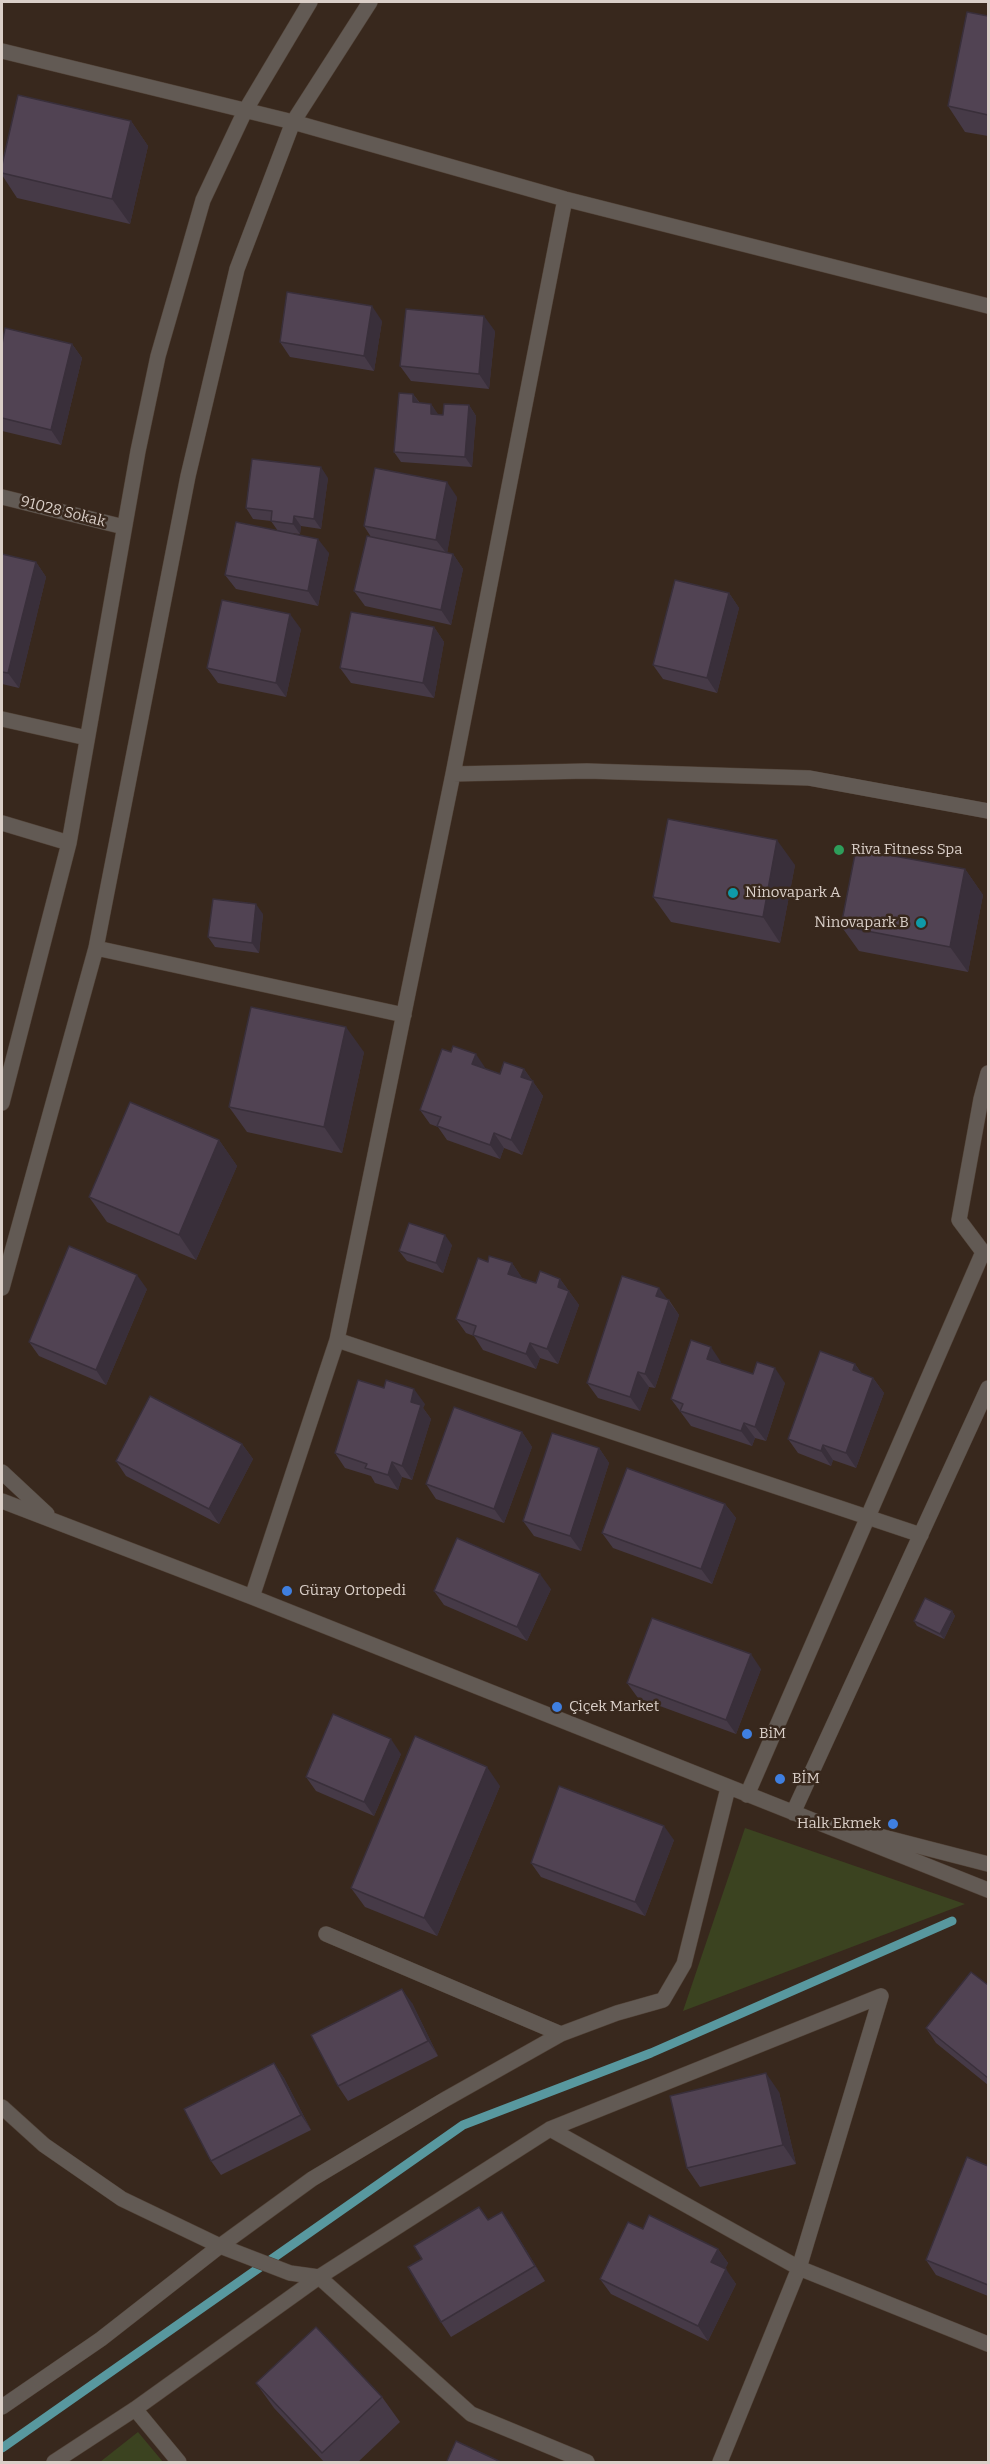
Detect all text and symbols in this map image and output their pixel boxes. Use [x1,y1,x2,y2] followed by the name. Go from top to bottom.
[19,493,107,531] street label: 91028 Sokak
[851,841,962,859] place label: Riva Fitness Spa
[832,843,846,857] marker: Riva Fitness Spa
[745,884,841,902] place label: Ninovapark A
[726,886,740,900] marker: Ninovapark A
[814,914,909,932] place label: Ninovapark B
[914,916,928,930] marker: Ninovapark B
[299,1582,406,1600] place label: Güray Ortopedi
[280,1584,294,1598] marker: Güray Ortopedi
[569,1698,659,1716] place label: Çiçek Market
[550,1700,564,1714] marker: Çiçek Market
[759,1725,786,1743] place label: BiM
[740,1727,754,1741] marker: BiM
[792,1770,820,1788] place label: BİM
[773,1772,787,1786] marker: BİM
[797,1815,881,1833] place label: Halk Ekmek
[886,1817,900,1831] marker: Halk Ekmek

